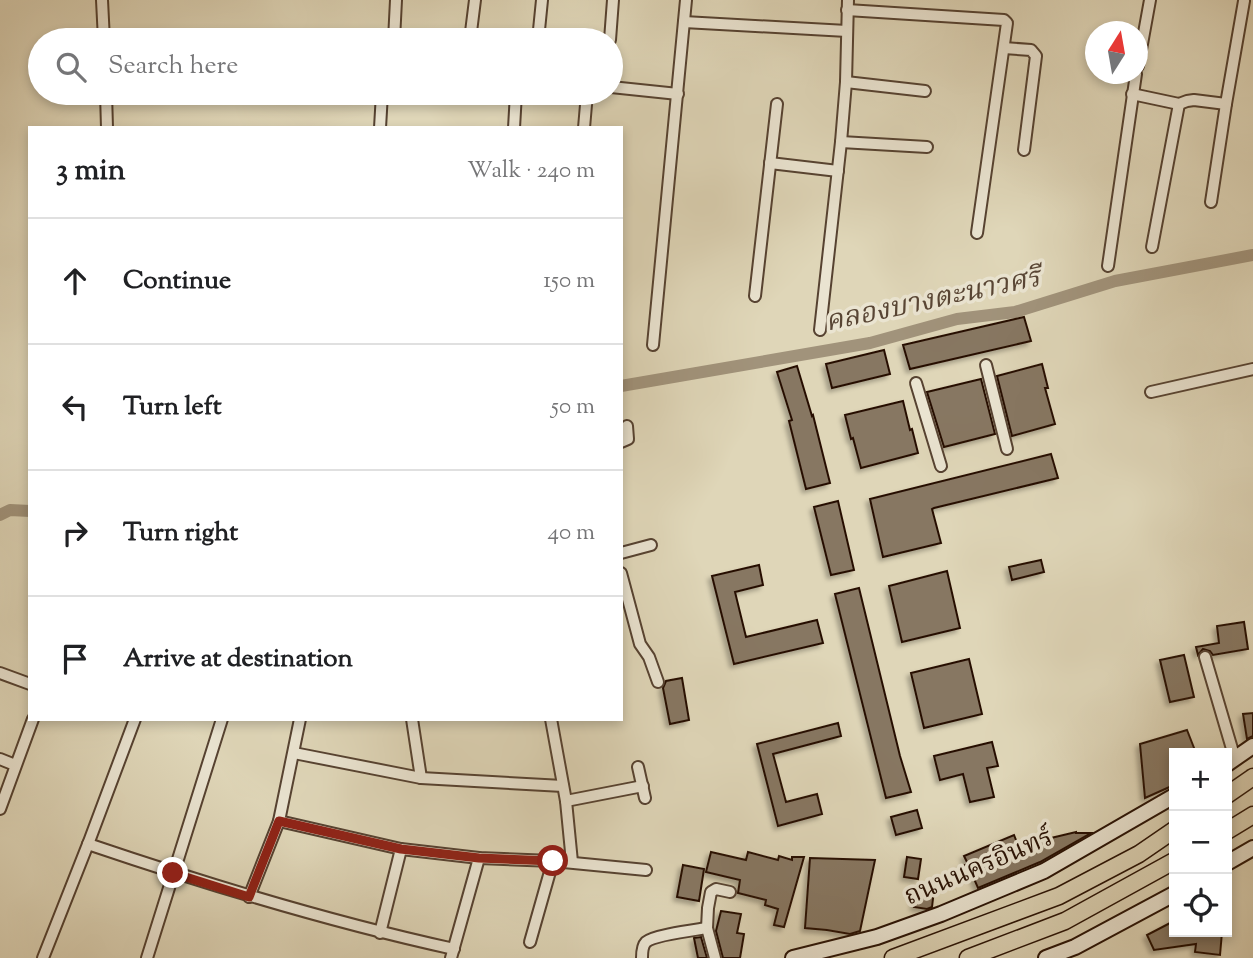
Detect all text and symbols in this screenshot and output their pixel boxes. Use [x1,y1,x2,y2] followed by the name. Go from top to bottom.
[1085,21,1148,84] north arrow
[28,28,623,105] search box
[52,48,90,86] icon: search
[108,48,238,85] text: Search here
[56,150,126,193] text: 3 min
[467,155,595,188] text: Walk · 240 m
[822,258,1050,343] water label: คลองบางตะนาวศรี
[56,262,94,300] icon: ahead
[123,263,231,300] text: Continue
[543,265,595,298] text: 150 m
[56,388,94,426] icon: left
[123,389,222,426] text: Turn left
[551,391,595,424] text: 50 m
[56,514,94,552] icon: right
[123,515,238,552] text: Turn right
[548,517,595,550] text: 40 m
[56,640,94,678] icon: arrive
[123,641,353,678] text: Arrive at destination
[1169,748,1232,937] map controls
[1169,748,1232,811] button: +
[1169,811,1232,874] button: −
[899,820,1060,916] street label: ถนนนครอินทร์
[537,845,568,876] route start
[157,857,188,888] route end
[1169,874,1232,937] button: locate

